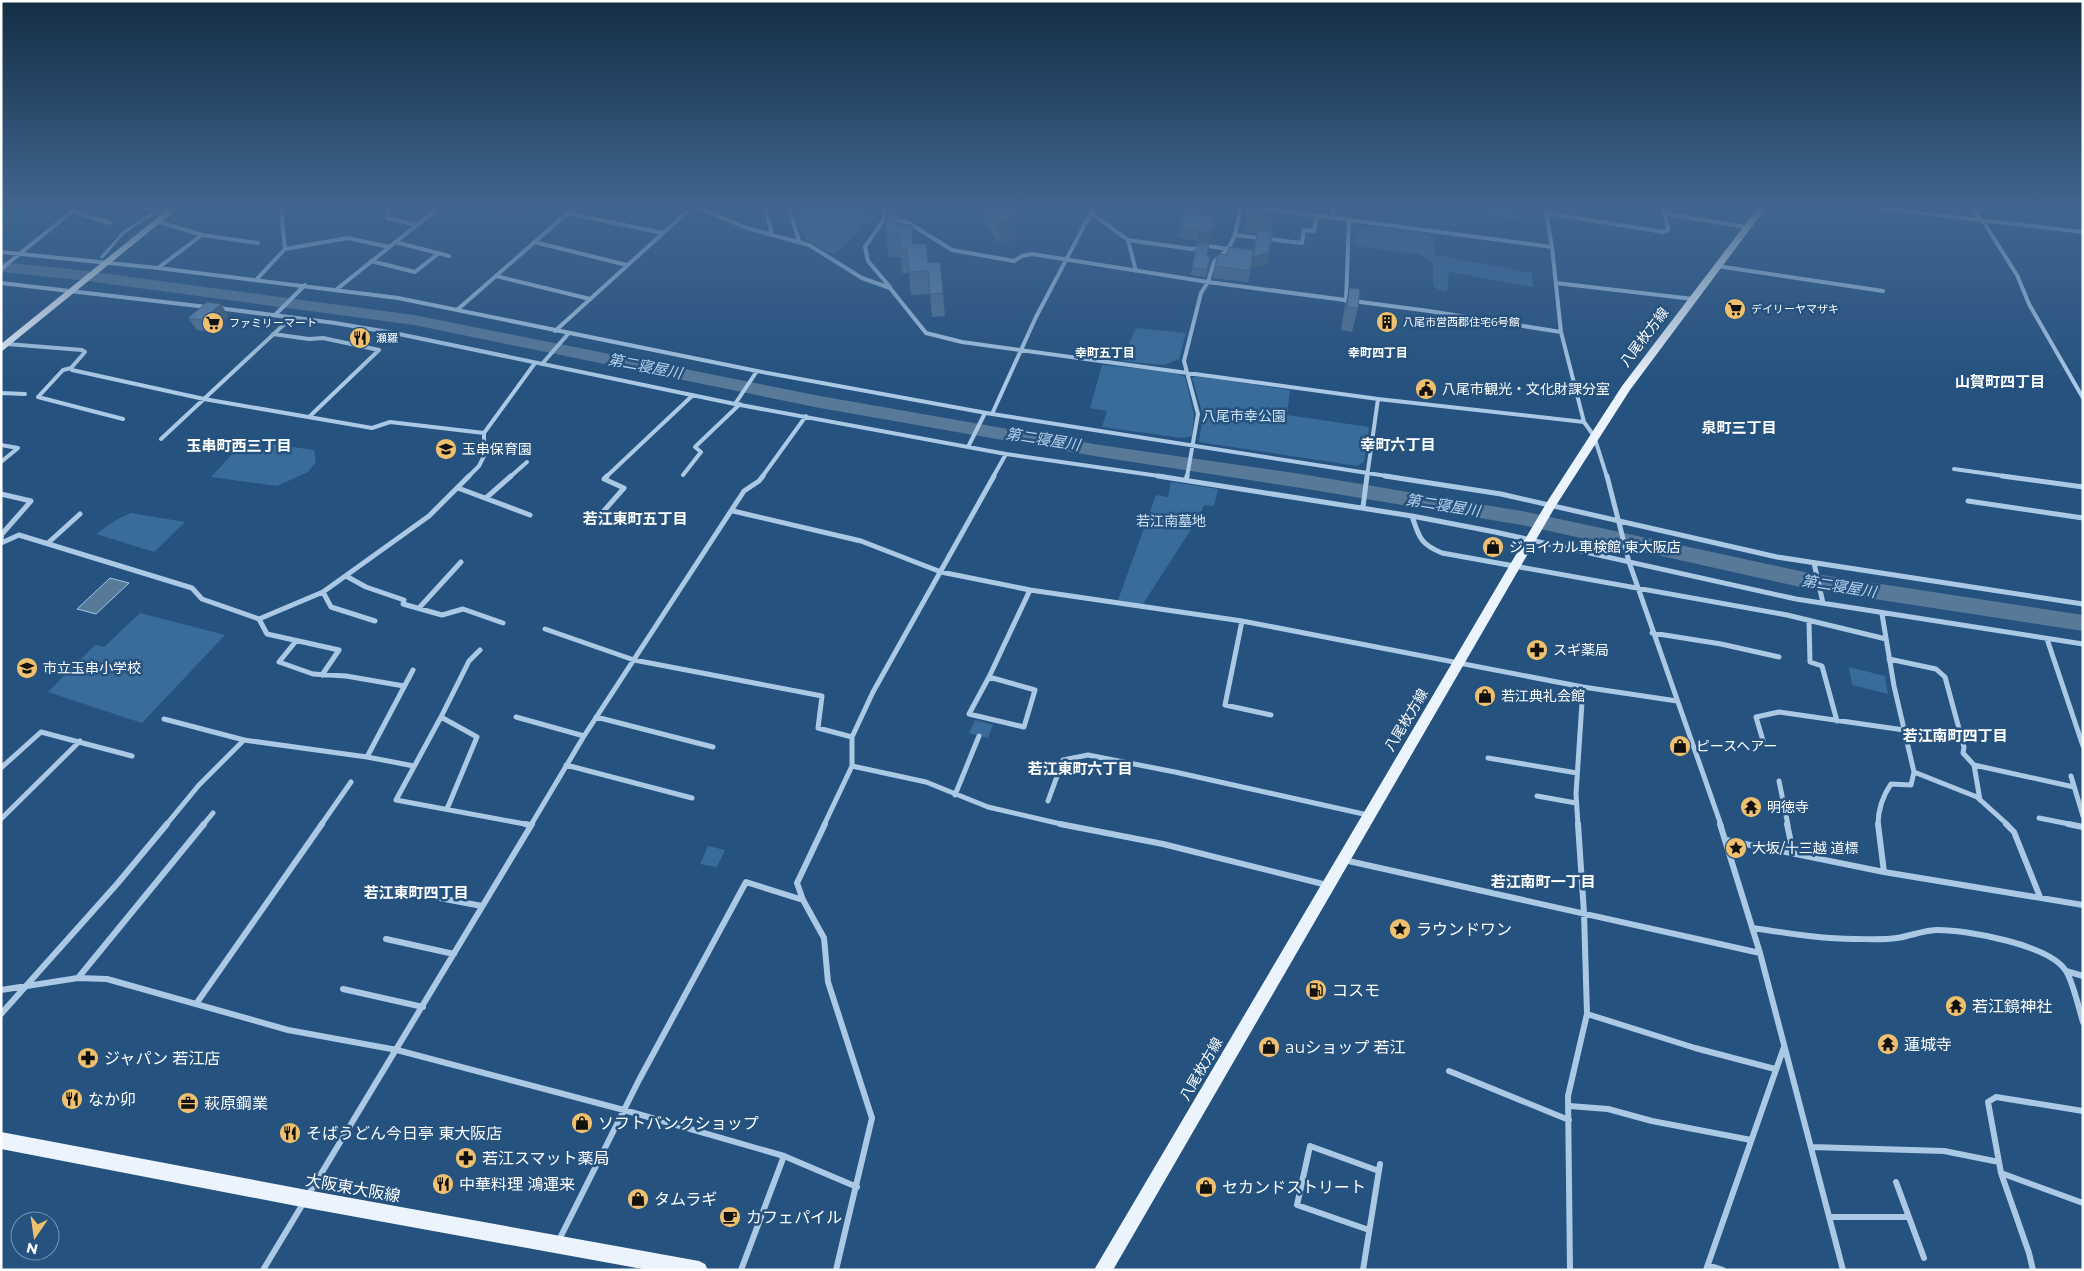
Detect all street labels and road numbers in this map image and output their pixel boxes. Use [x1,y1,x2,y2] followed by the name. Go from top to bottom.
[1616,304,1672,370] street label: 八尾枚方線
[1380,685,1432,755] street label: 八尾枚方線
[1176,1034,1226,1104] street label: 八尾枚方線
[304,1170,402,1206] street label: 大阪東大阪線

